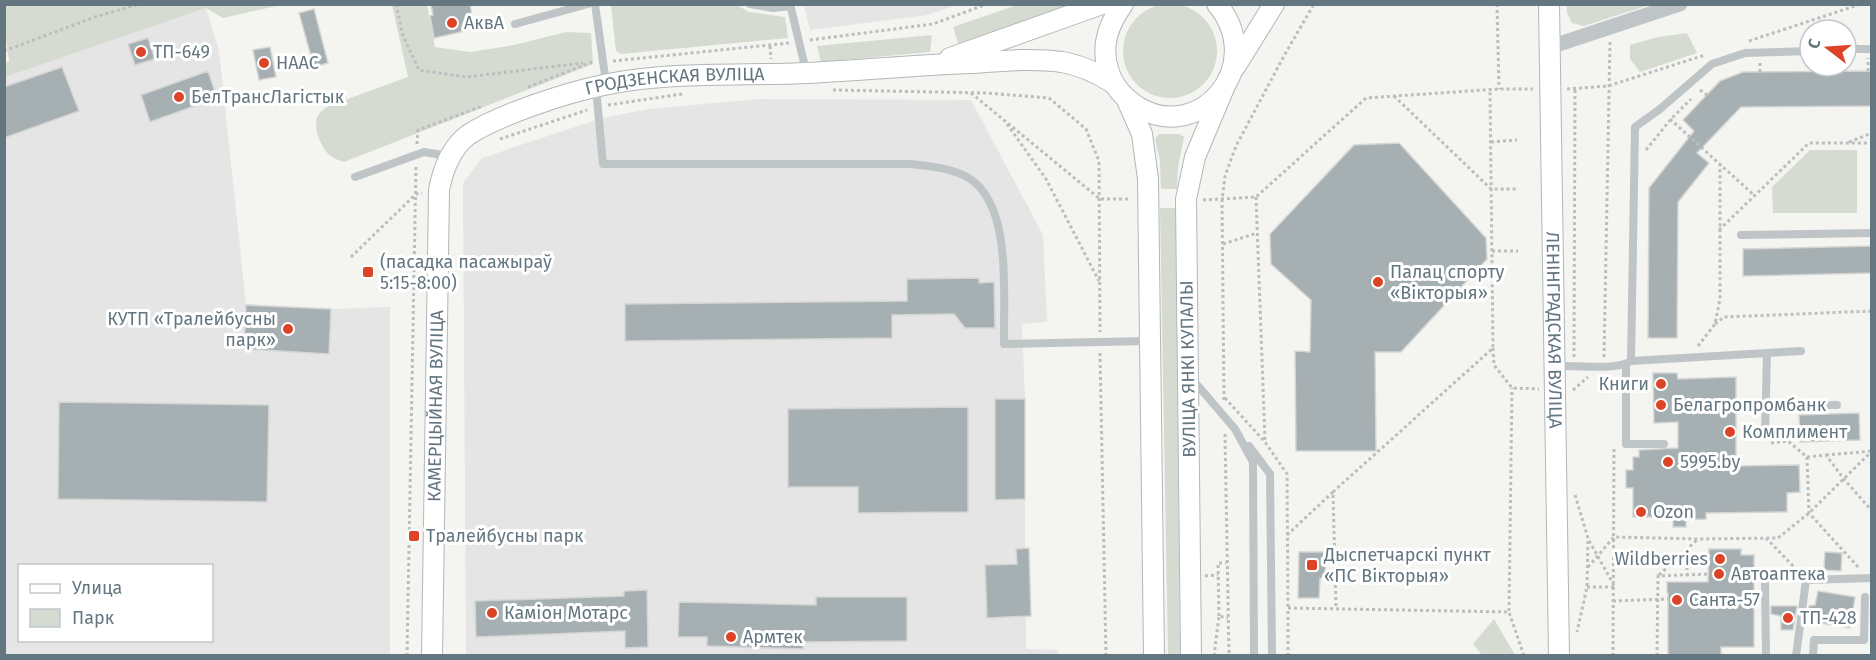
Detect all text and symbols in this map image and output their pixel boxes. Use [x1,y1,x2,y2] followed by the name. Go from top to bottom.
[464,12,505,34] place label: АквА
[445,16,459,30] marker: АквА
[1798,18,1858,78] north arrow
[1804,36,1825,51] text: С
[153,41,210,63] place label: ТП-649
[134,45,148,59] marker: ТП-649
[276,52,319,74] place label: НААС
[257,56,271,70] marker: НААС
[583,63,765,100] street label: ГРОДЗЕНСКАЯ ВУЛІЦА
[191,86,345,108] place label: БелТрансЛагістык
[172,90,186,104] marker: БелТрансЛагістык
[1541,231,1567,429] street label: ЛЕНІНГРАДСКАЯ ВУЛІЦА
[380,251,552,294] place label: (пасадка пасажыраў 5:15-8:00)
[1390,261,1504,304] place label: Палац спорту «Вікторыя»
[361,265,375,279] marker: (пасадка пасажыраў 5:15-8:00)
[1371,275,1385,289] marker: Палац спорту «Вікторыя»
[1175,280,1201,458] street label: ВУЛІЦА ЯНКІ КУПАЛЫ
[107,308,276,351] place label: КУТП «Тралейбусны парк»
[423,309,448,502] street label: КАМЕРЦЫЙНАЯ ВУЛІЦА
[281,322,295,336] marker: КУТП «Тралейбусны парк»
[1598,373,1649,395] place label: Книги
[1654,377,1668,391] marker: Книги
[1673,394,1827,416] place label: Белагропромбанк
[1654,398,1668,412] marker: Белагропромбанк
[1742,421,1848,443] place label: Комплимент
[1723,425,1737,439] marker: Комплимент
[1680,451,1741,473] place label: 5995.by
[1661,455,1675,469] marker: 5995.by
[1653,501,1694,523] place label: Ozon
[1634,505,1648,519] marker: Ozon
[426,525,584,547] place label: Тралейбусны парк
[407,529,421,543] marker: Тралейбусны парк
[1323,544,1492,587] place label: Дыспетчарскі пункт «ПС Вікторыя»
[1614,548,1708,570] place label: Wildberries
[1713,552,1727,566] marker: Wildberries
[1305,558,1319,572] marker: Дыспетчарскі пункт «ПС Вікторыя»
[1731,563,1826,585] place label: Автоаптека
[18,564,213,642] legend
[1712,567,1726,581] marker: Автоаптека
[72,577,122,599] text: Улица
[1689,589,1760,611] place label: Санта-57
[1670,593,1684,607] marker: Санта-57
[504,602,628,624] place label: Каміон Мотарс
[485,606,499,620] marker: Каміон Мотарс
[72,607,115,629] text: Парк
[1800,607,1857,629] place label: ТП-428
[1781,611,1795,625] marker: ТП-428
[743,626,803,648] place label: Армтек
[724,630,738,644] marker: Армтек

